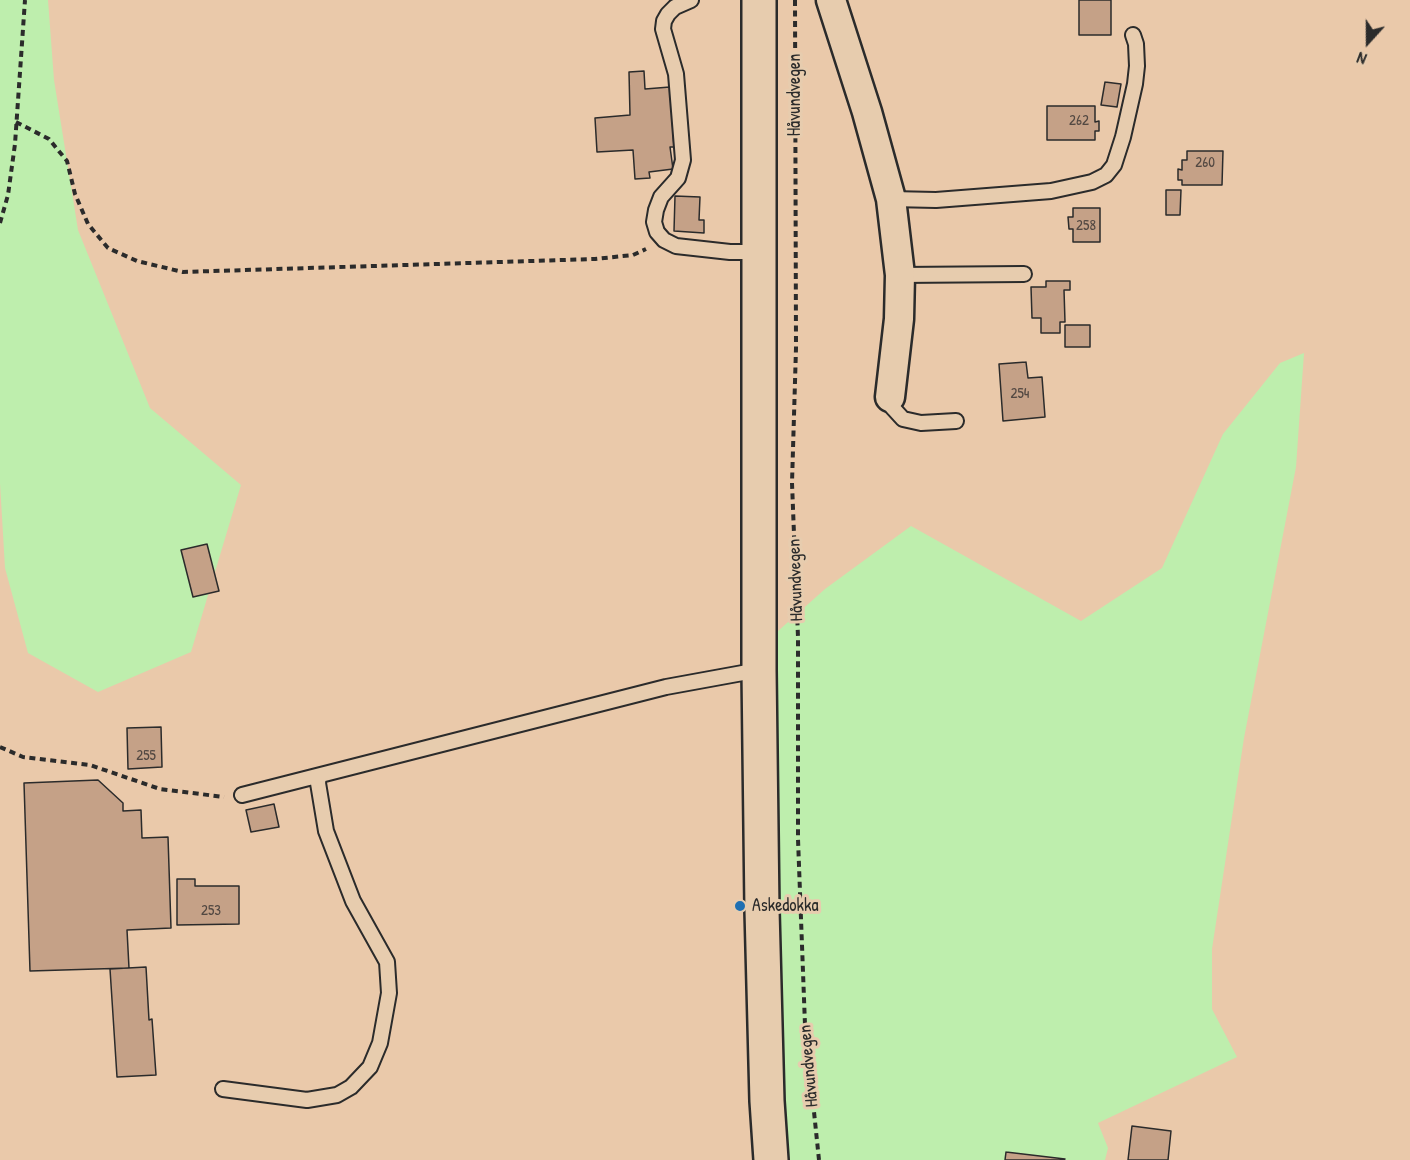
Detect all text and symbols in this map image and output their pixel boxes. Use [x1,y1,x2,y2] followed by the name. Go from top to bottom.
[1338,12,1398,72] north arrow
[1354,47,1369,71] text: N
[784,54,806,136] street label: Håvundvegen
[1069,112,1089,130] house number: 262
[1195,154,1215,172] house number: 260
[1076,217,1096,235] house number: 258
[1011,385,1029,403] house number: 254
[784,538,808,622] street label: Håvundvegen
[136,747,156,765] house number: 255
[752,895,819,917] place label: Askedokka
[733,899,747,913] marker: Askedokka
[201,902,221,920] house number: 253
[795,1024,823,1108] street label: Håvundvegen

